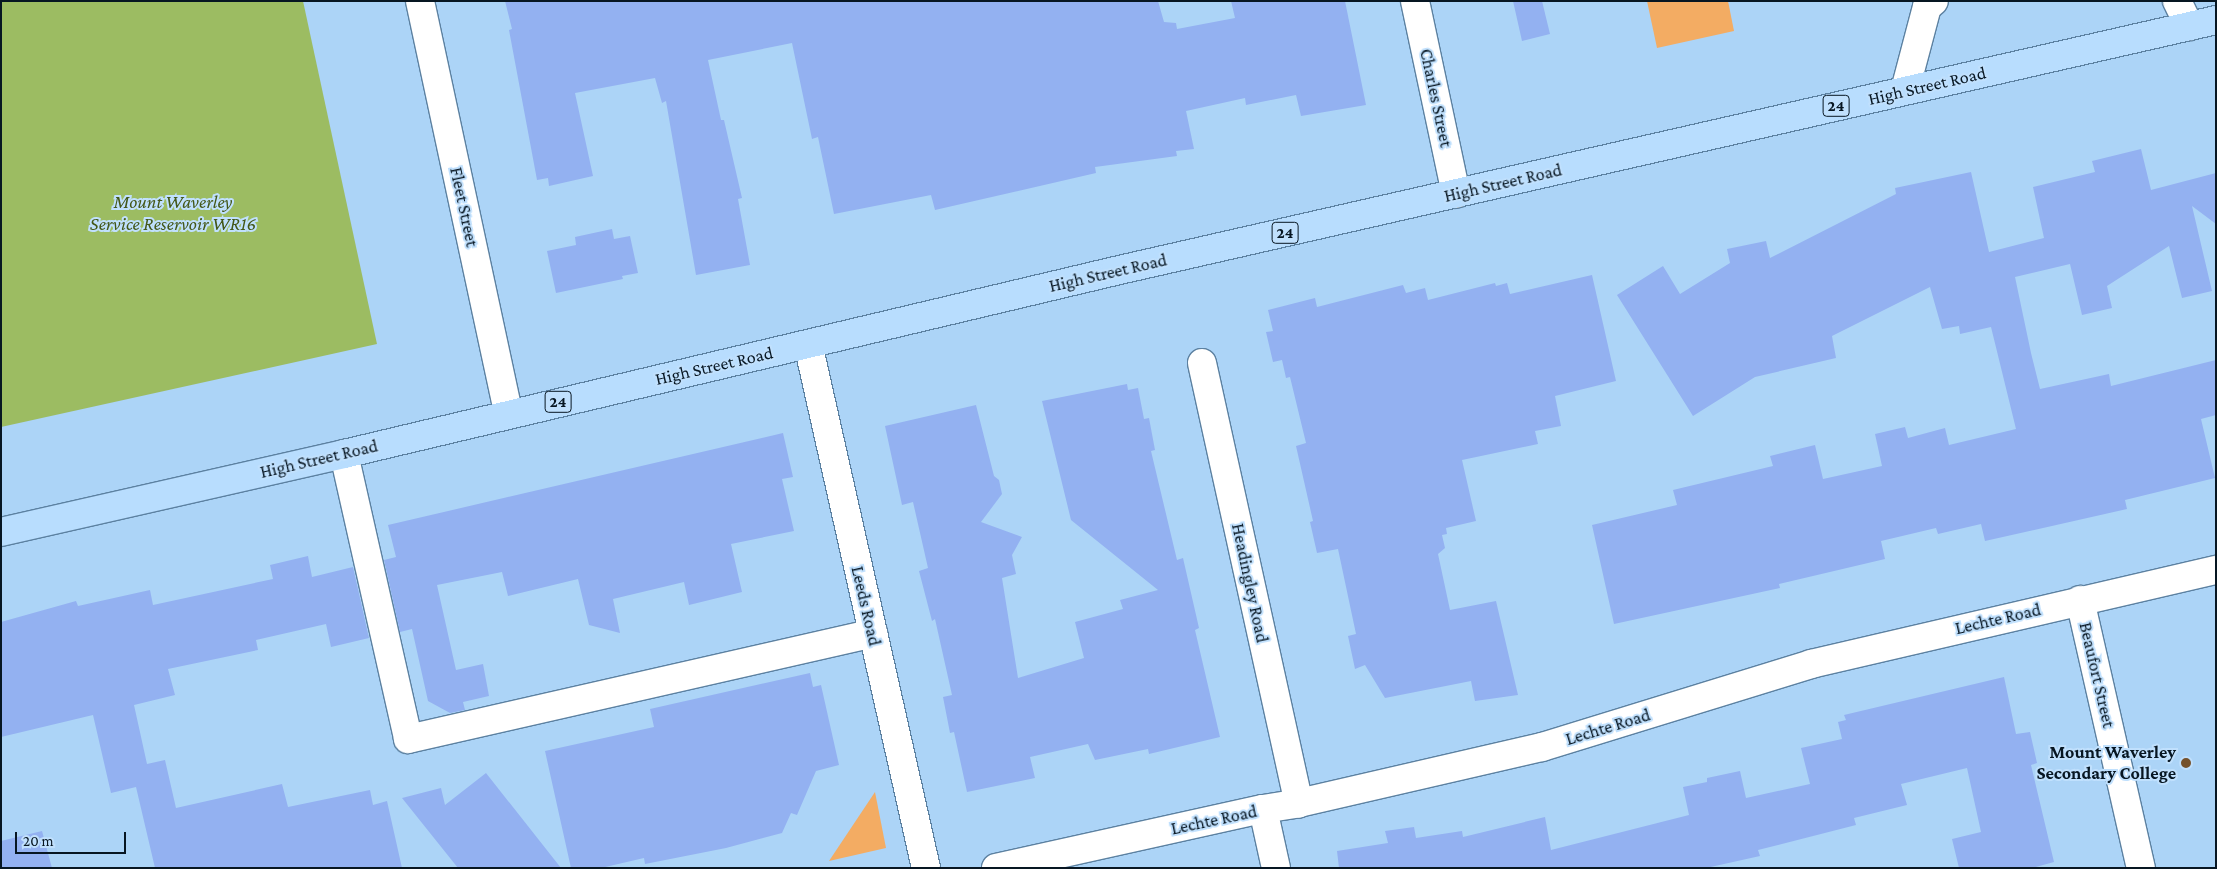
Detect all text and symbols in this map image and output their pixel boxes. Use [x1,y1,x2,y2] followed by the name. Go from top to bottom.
[1415,47,1457,149] street label: Charles Street
[1866,62,1988,110] street label: High Street Road
[1822,92,1850,120] road number: 24
[1442,159,1564,207] street label: High Street Road
[445,165,483,249] street label: Fleet Street
[90,191,256,235] water label: Mount Waverley Service Reservoir WR16
[1271,220,1299,247] road number: 24
[1047,249,1169,297] street label: High Street Road
[653,342,775,390] street label: High Street Road
[544,388,572,416] road number: 24
[258,435,380,483] street label: High Street Road
[1227,521,1273,645] street label: Headingley Road
[846,564,886,648] street label: Leeds Road
[1953,599,2043,639] street label: Lechte Road
[2074,620,2120,730] street label: Beaufort Street
[1563,704,1653,750] street label: Lechte Road
[2036,742,2176,784] place label: Mount Waverley Secondary College
[2180,757,2192,769] marker: Mount Waverley Secondary College
[1169,800,1259,840] street label: Lechte Road
[18,822,129,854] scale bar
[23,833,54,849] text: 20 m

